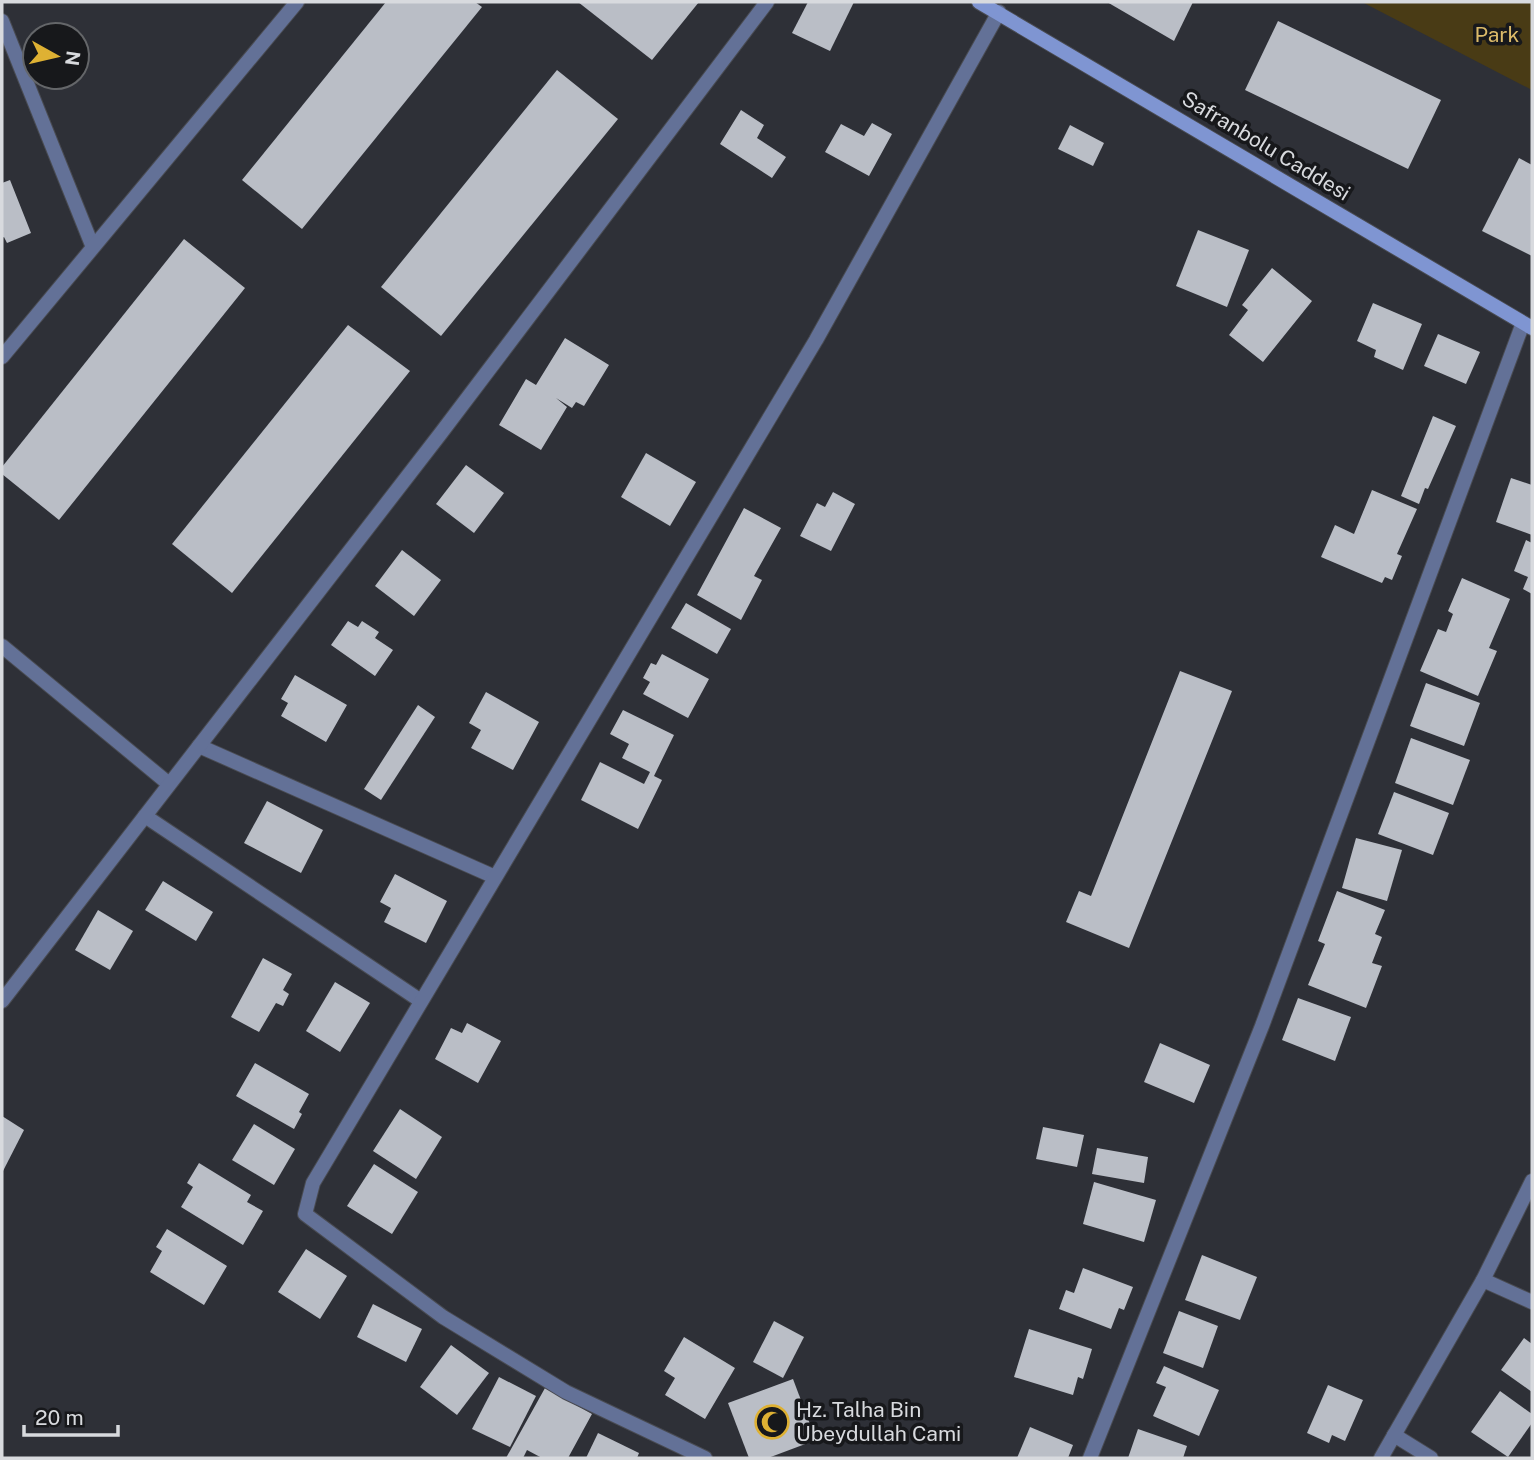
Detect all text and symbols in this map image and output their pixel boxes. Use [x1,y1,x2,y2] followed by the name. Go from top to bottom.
[21,21,91,91] north arrow
[1475,22,1520,47] park label: Park
[61,49,85,67] text: N
[1178,86,1355,206] street label: Safranbolu Caddesi
[24,1394,119,1438] scale bar
[796,1397,961,1446] place label: Hz. Talha Bin Ubeydullah Cami
[753,1403,791,1441] mosque icon: Hz. Talha Bin Ubeydullah Cami
[35,1405,84,1430] text: 20 m

